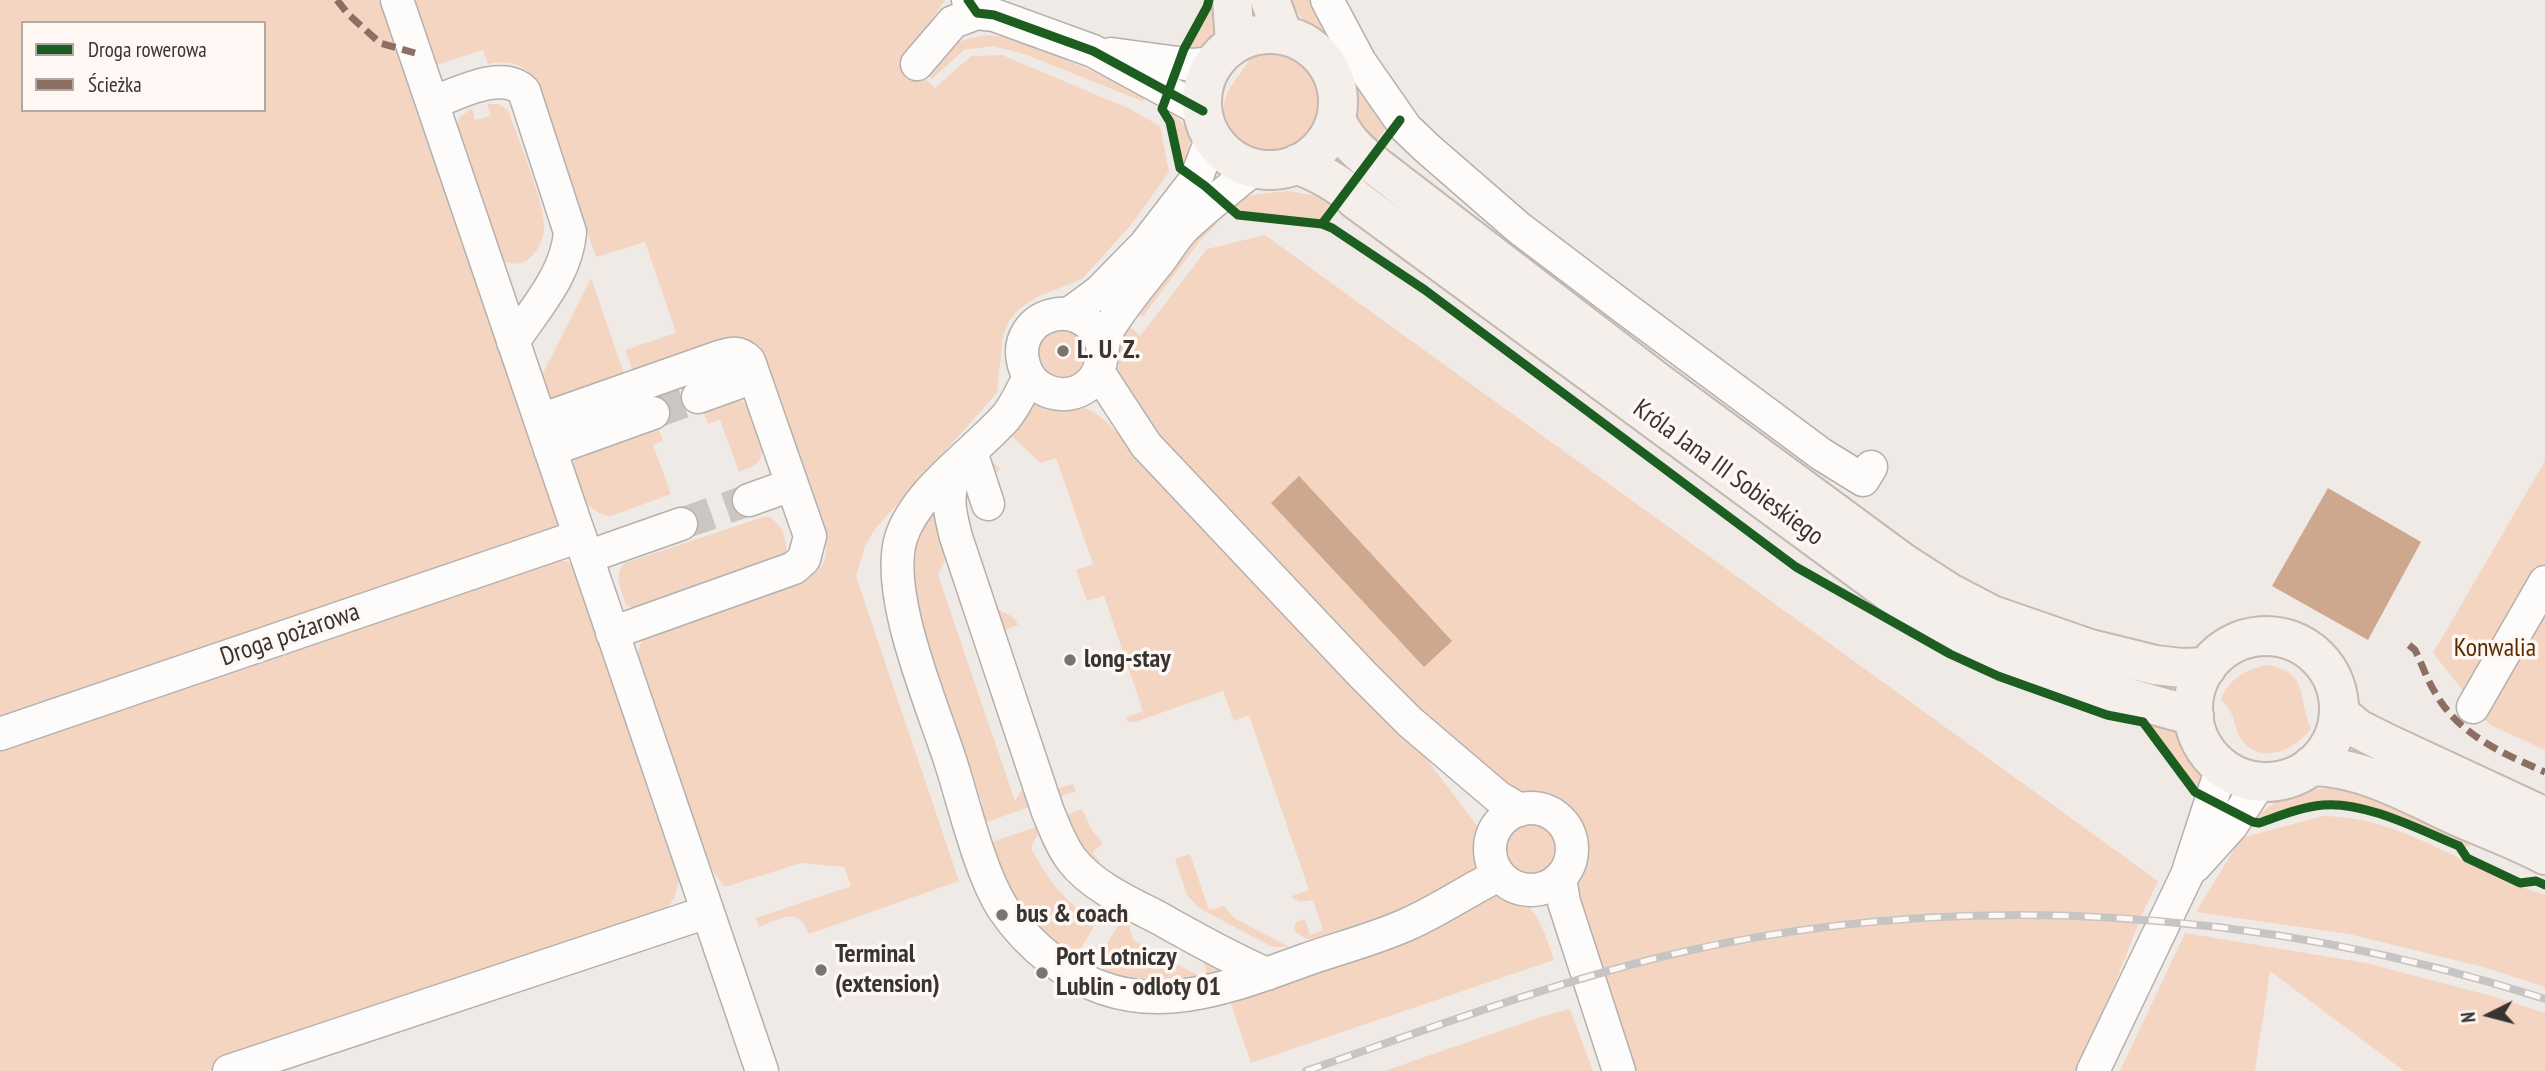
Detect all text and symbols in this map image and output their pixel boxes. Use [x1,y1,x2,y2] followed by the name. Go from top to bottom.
[21,21,266,112] legend
[88,36,207,63] text: Droga rowerowa
[88,71,142,98] text: Ścieżka
[1077,335,1140,367] place label: L. U. Z.
[1055,343,1071,359] marker: L. U. Z.
[1627,393,1829,553] street label: Króla Jana III Sobieskiego
[216,597,364,673] street label: Droga pożarowa
[2454,633,2536,665] park label: Konwalia
[1084,644,1171,676] place label: long-stay
[1062,652,1078,668] marker: long-stay
[1016,899,1128,931] place label: bus & coach
[994,907,1010,923] marker: bus & coach
[835,939,940,1000] place label: Terminal (extension)
[1056,942,1221,1004] place label: Port Lotniczy Lublin - odloty 01
[813,962,829,978] marker: Terminal (extension)
[1034,965,1050,981] marker: Port Lotniczy Lublin - odloty 01
[2454,980,2524,1050] north arrow
[2456,1011,2481,1024] text: N

